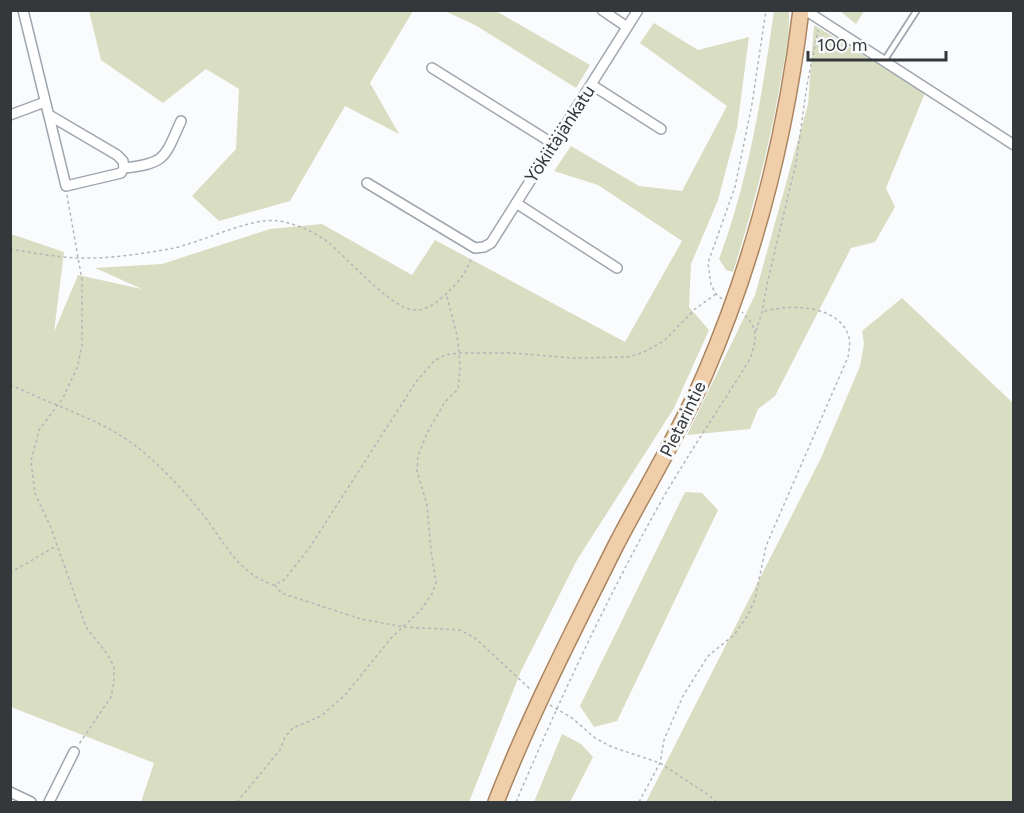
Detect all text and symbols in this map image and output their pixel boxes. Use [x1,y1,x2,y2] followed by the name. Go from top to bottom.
[808,24,946,62] scale bar
[817,34,867,56] text: 100 m
[520,81,600,187] street label: Yökiitäjänkatu
[655,377,711,460] street label: Pietarintie

